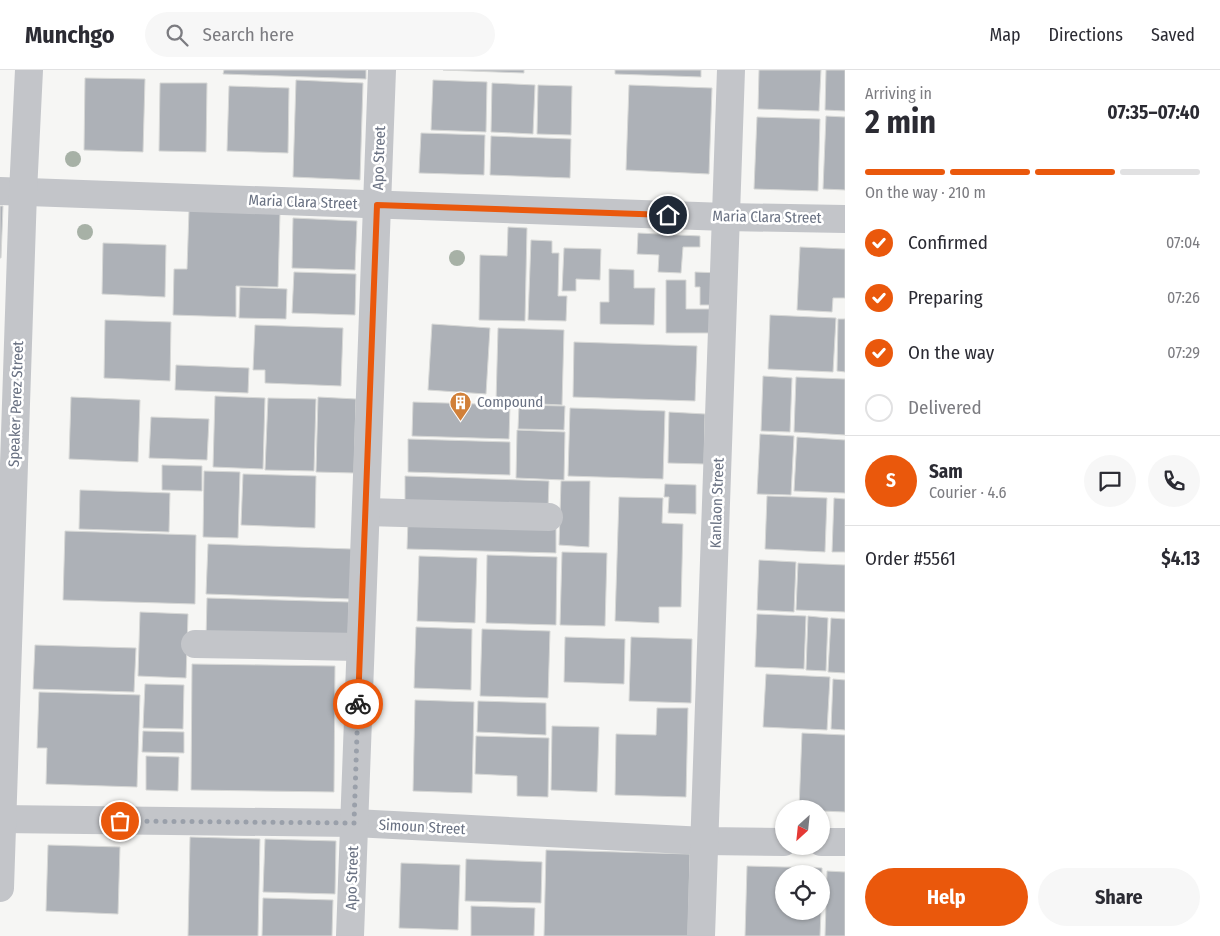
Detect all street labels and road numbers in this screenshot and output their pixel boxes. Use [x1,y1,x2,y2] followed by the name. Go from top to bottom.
[369,126,389,190] street label: Apo Street
[248,191,358,213] street label: Maria Clara Street
[712,207,822,227] street label: Maria Clara Street
[5,340,27,467] street label: Speaker Perez Street
[706,457,728,549] street label: Kanlaon Street
[378,816,466,838] street label: Simoun Street
[342,846,362,910] street label: Apo Street

